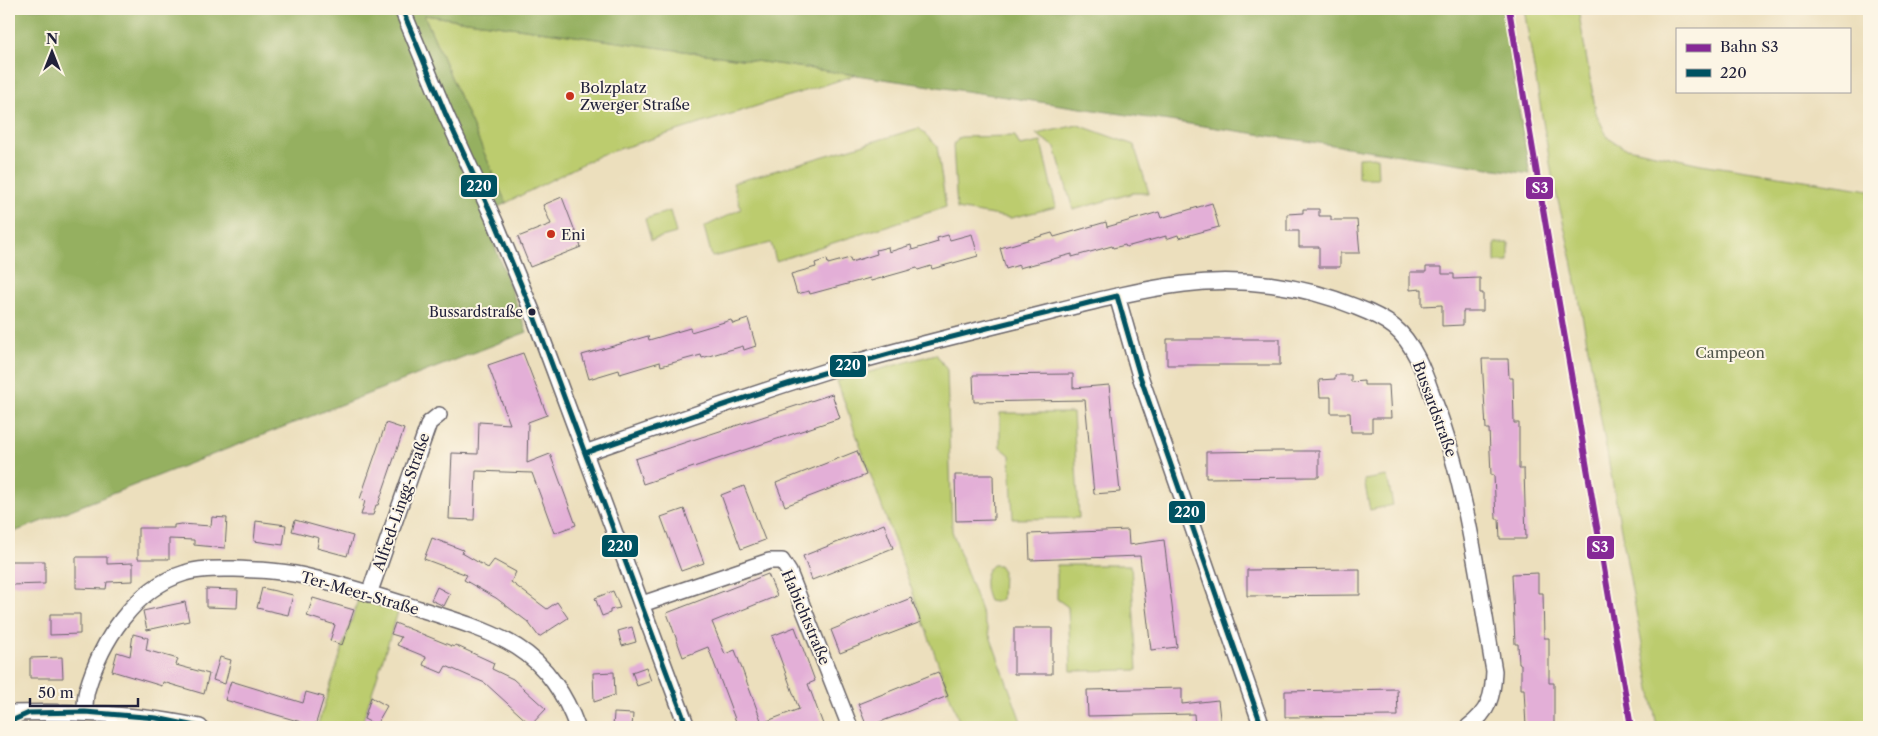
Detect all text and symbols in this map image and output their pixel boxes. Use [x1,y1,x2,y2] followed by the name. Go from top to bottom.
[28,28,78,78] north arrow
[1676,28,1850,92] legend
[46,30,58,48] text: N
[1720,37,1778,56] text: Bahn S3
[1720,63,1747,82] text: 220
[580,78,690,114] place label: Bolzplatz Zwerger Straße
[564,90,576,102] marker: Bolzplatz Zwerger Straße
[460,174,498,198] line badge: 220
[1525,176,1554,200] line badge: S3
[466,177,492,195] text: 220
[1532,179,1549,197] text: S3
[561,225,586,244] place label: Eni
[545,228,557,240] marker: Eni
[429,303,523,321] place label: Bussardstraße
[527,307,537,317] marker: Bussardstraße
[1695,343,1765,362] park label: Campeon
[829,354,867,378] line badge: 220
[835,356,861,374] text: 220
[1409,358,1461,460] street label: Bussardstraße
[368,430,434,575] street label: Alfred-Lingg-Straße
[1168,500,1206,524] line badge: 220
[1174,503,1200,521] text: 220
[601,534,639,558] line badge: 220
[1586,535,1615,560] line badge: S3
[607,537,633,555] text: 220
[1592,538,1609,556] text: S3
[299,567,421,619] street label: Ter-Meer-Straße
[777,567,835,667] street label: Habichtstraße
[30,676,138,708] scale bar
[38,683,74,702] text: 50 m

